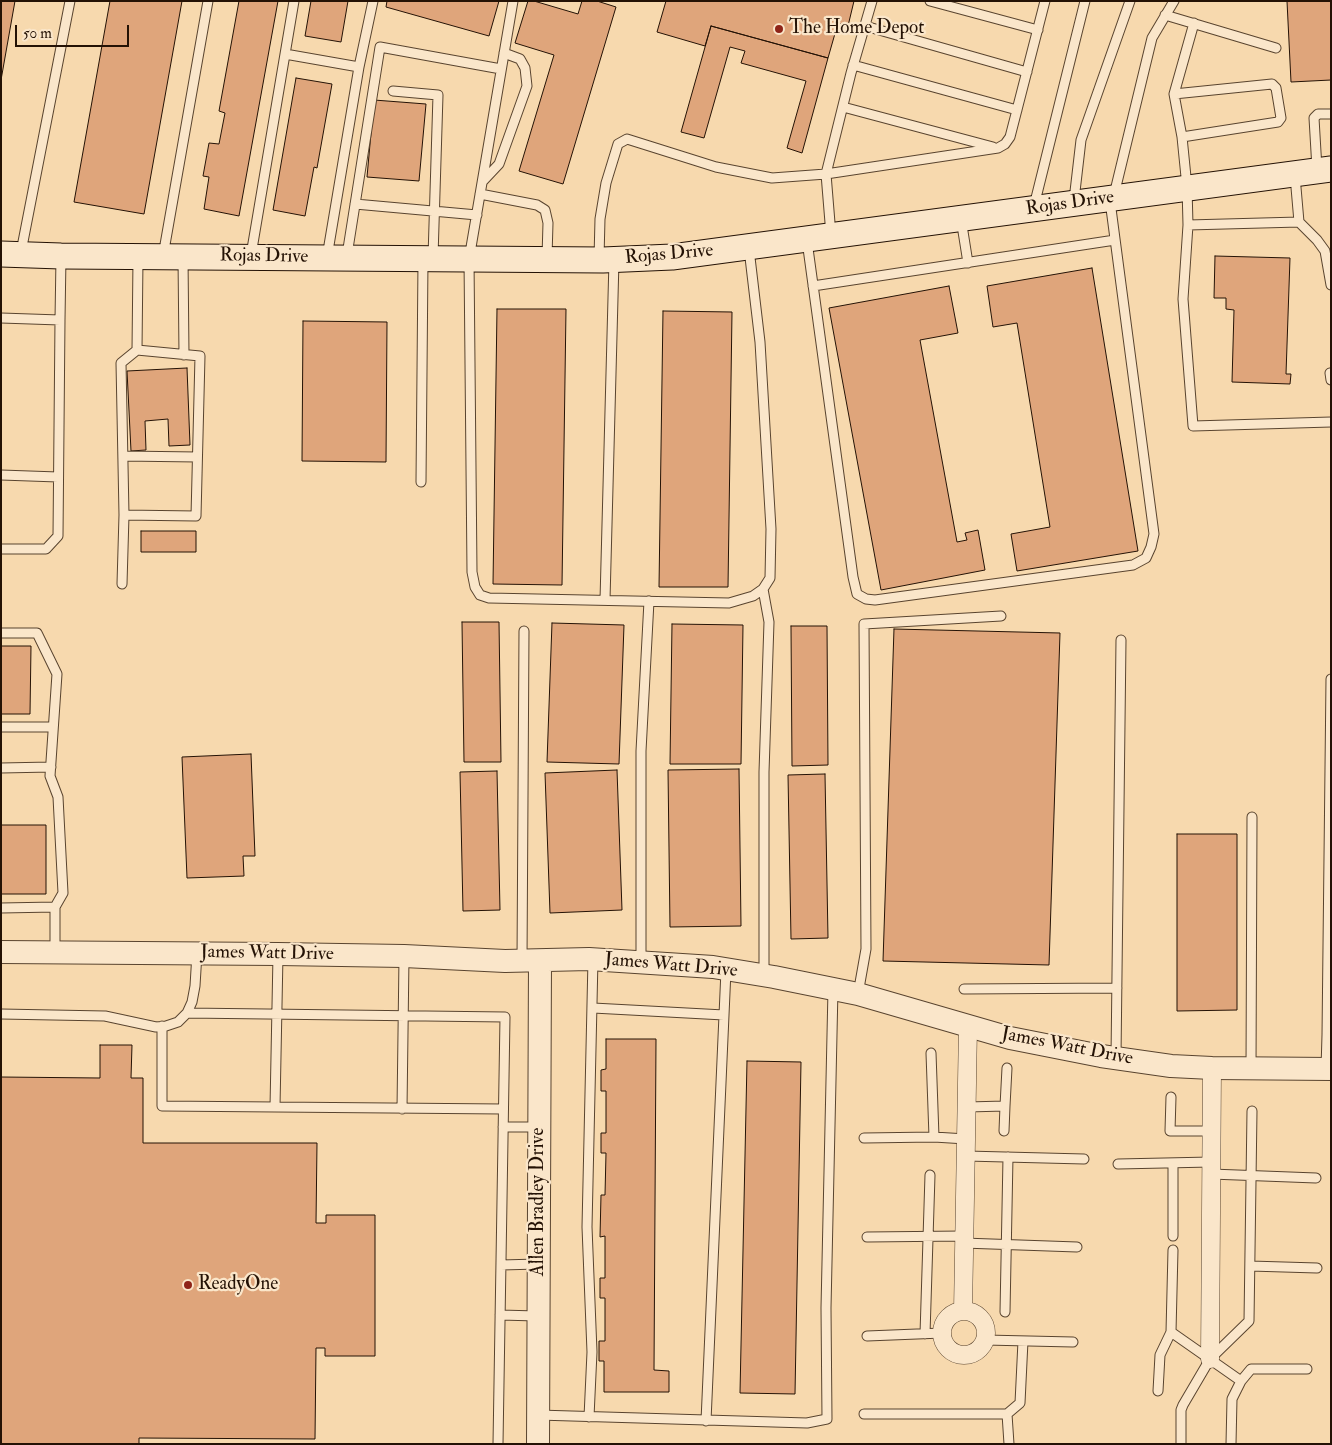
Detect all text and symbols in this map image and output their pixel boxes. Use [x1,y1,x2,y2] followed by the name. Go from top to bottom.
[18,15,131,47] scale bar
[789,18,924,40] place label: The Home Depot
[773,23,785,35] marker: The Home Depot
[23,24,52,43] text: 50 m
[1024,187,1116,221] street label: Rojas Drive
[624,240,714,270] street label: Rojas Drive
[219,245,309,269] street label: Rojas Drive
[200,941,334,967] street label: James Watt Drive
[604,949,738,983] street label: James Watt Drive
[999,1023,1135,1071] street label: James Watt Drive
[528,1128,550,1276] street label: Allen Bradley Drive
[198,1274,278,1296] place label: ReadyOne
[182,1279,194,1291] marker: ReadyOne

